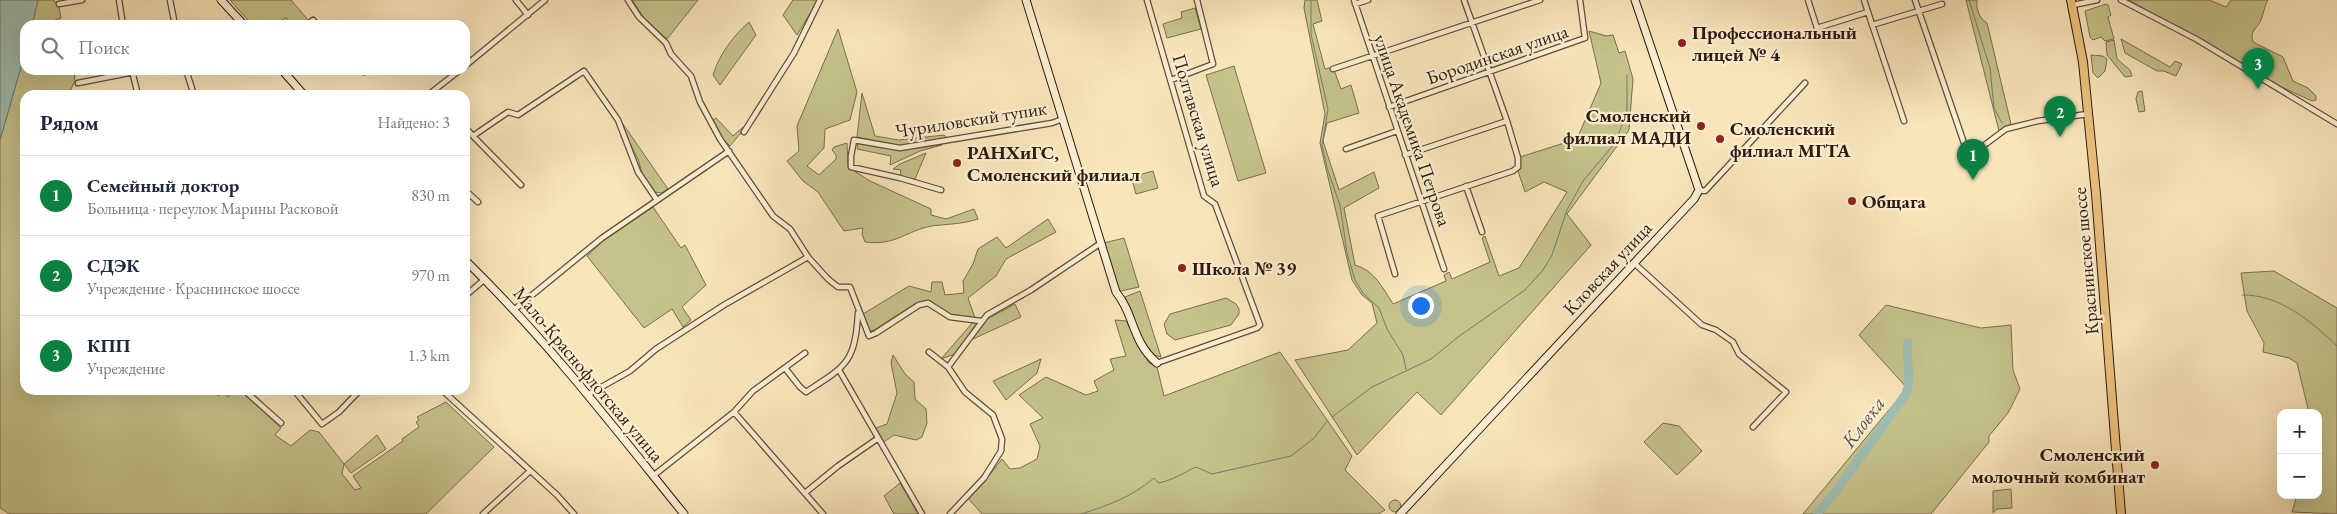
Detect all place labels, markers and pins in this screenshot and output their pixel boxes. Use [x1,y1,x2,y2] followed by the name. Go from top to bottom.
[1692,20,1857,67] place label: Профессиональный лицей № 4
[1676,37,1688,49] marker: Профессиональный лицей № 4
[2242,48,2274,89] pin: 3
[2044,96,2076,137] pin: 2
[1563,103,1691,150] place label: Смоленский филиал МАДИ
[1730,116,1851,163] place label: Смоленский филиал МГТА
[1695,120,1707,132] marker: Смоленский филиал МАДИ
[1714,133,1726,145] marker: Смоленский филиал МГТА
[1957,139,1989,180] pin: 1
[967,140,1140,187] place label: РАНХиГС, Смоленский филиал
[951,157,963,169] marker: РАНХиГС, Смоленский филиал
[1862,189,1926,214] place label: Общага
[1846,195,1858,207] marker: Общага
[1192,256,1296,281] place label: Школа № 39
[1176,262,1188,274] marker: Школа № 39
[1971,442,2145,489] place label: Смоленский молочный комбинат
[2149,459,2161,471] marker: Смоленский молочный комбинат

